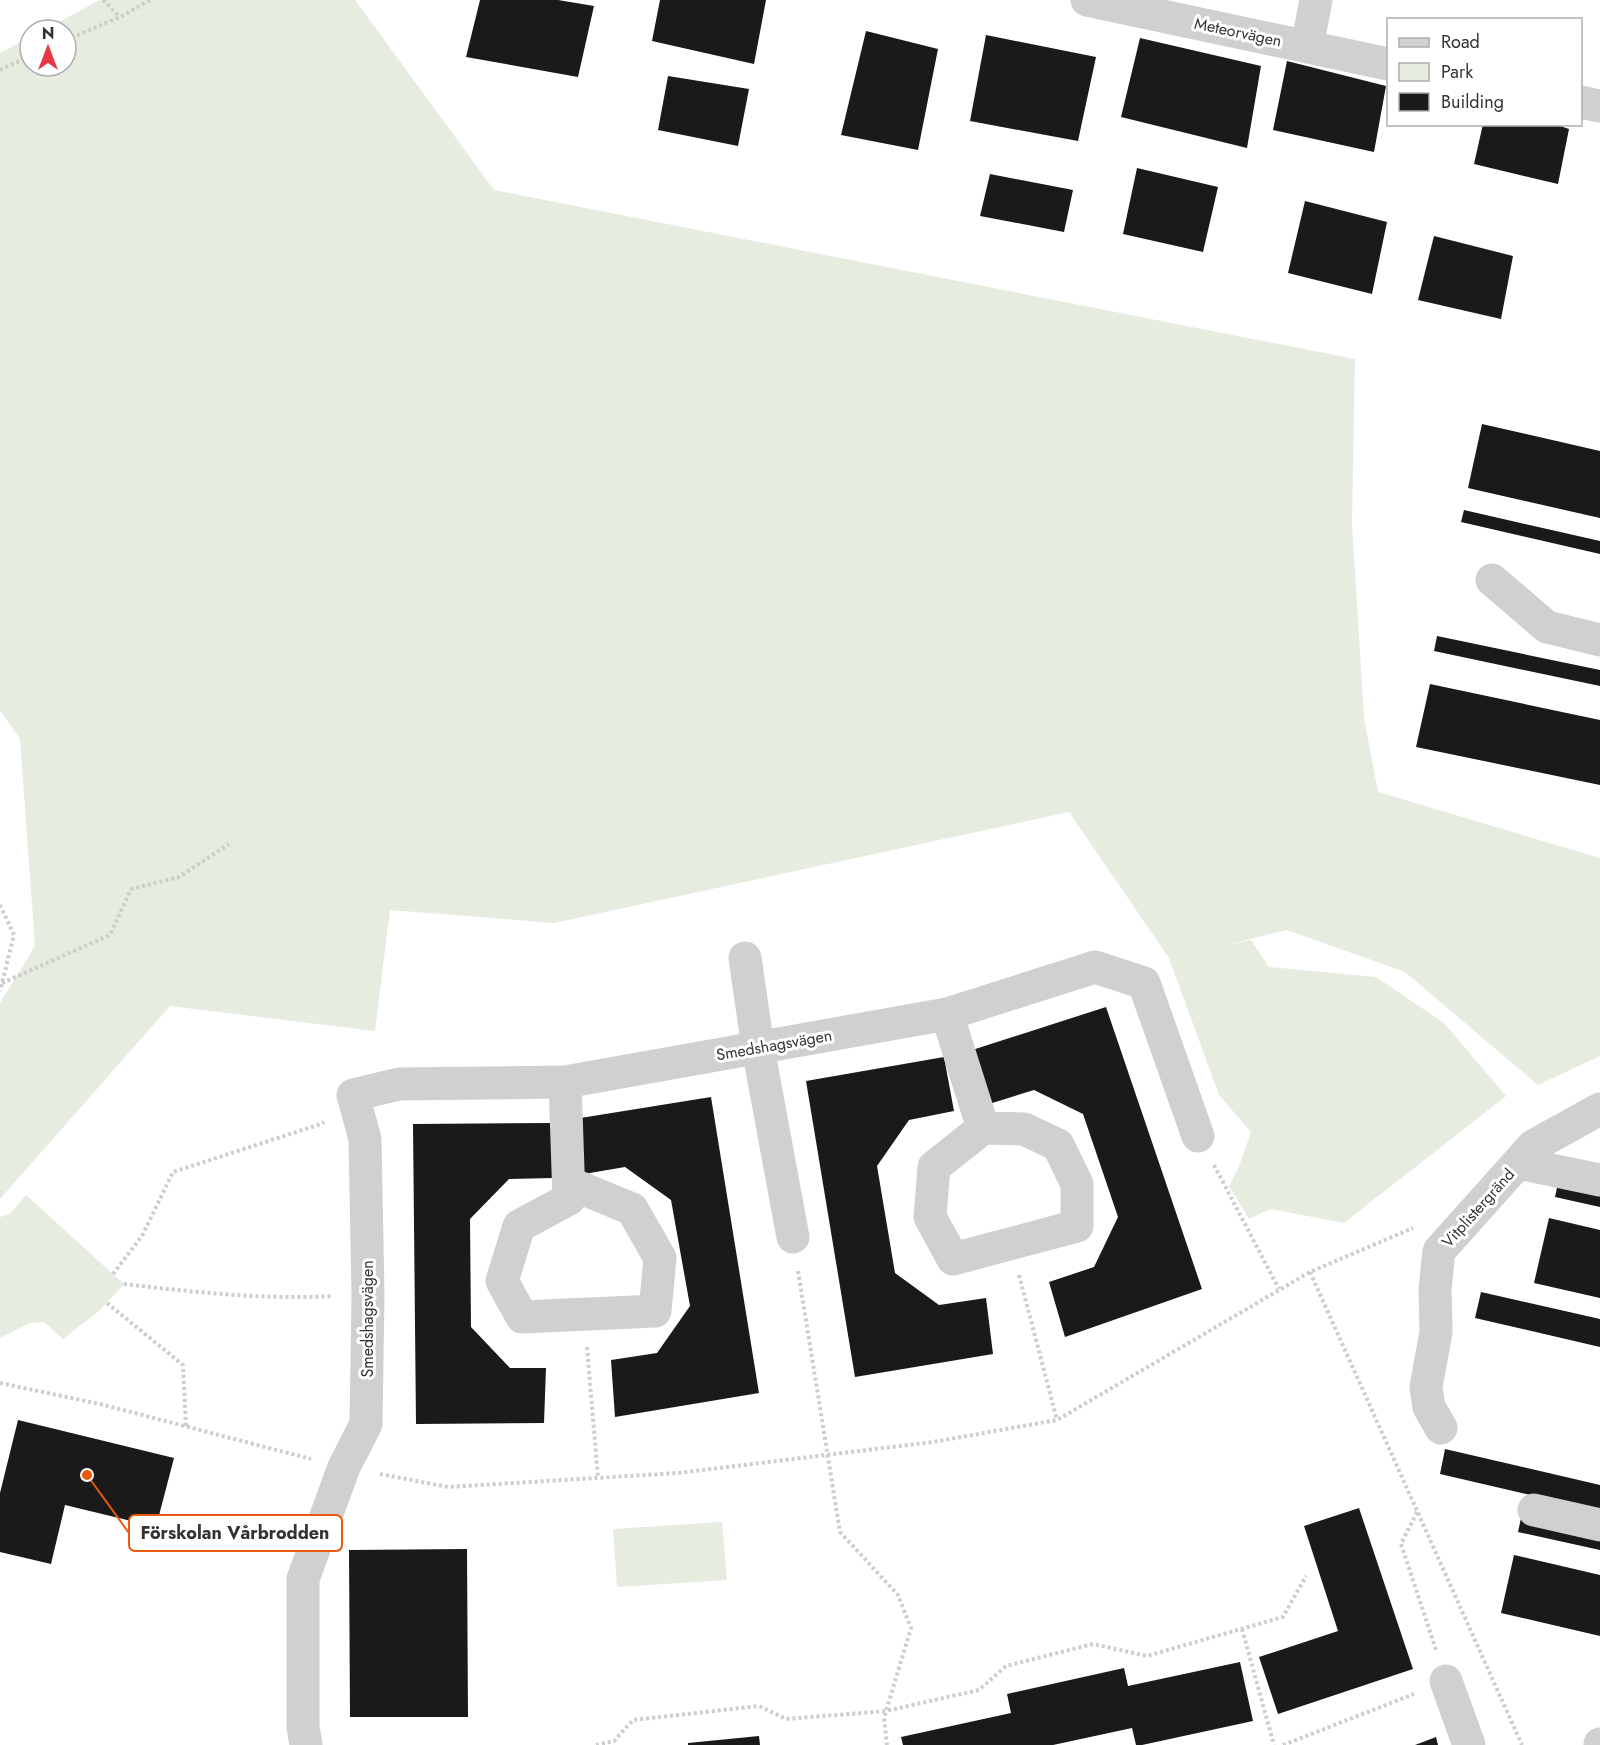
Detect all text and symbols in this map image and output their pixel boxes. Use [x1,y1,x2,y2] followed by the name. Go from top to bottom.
[1192,12,1284,52] street label: Meteorvägen
[18,18,78,78] north arrow
[1387,18,1582,126] legend
[42,22,54,45] text: N
[1441,29,1480,55] text: Road
[1441,59,1473,85] text: Park
[1441,89,1504,115] text: Building
[714,1023,834,1067] street label: Smedshagsvägen
[1436,1163,1520,1253] street label: Vitplistergränd
[356,1260,379,1378] street label: Smedshagsvägen
[129,1515,342,1551] callout: Förskolan Vårbrodden
[141,1520,329,1546] text: Förskolan Vårbrodden

